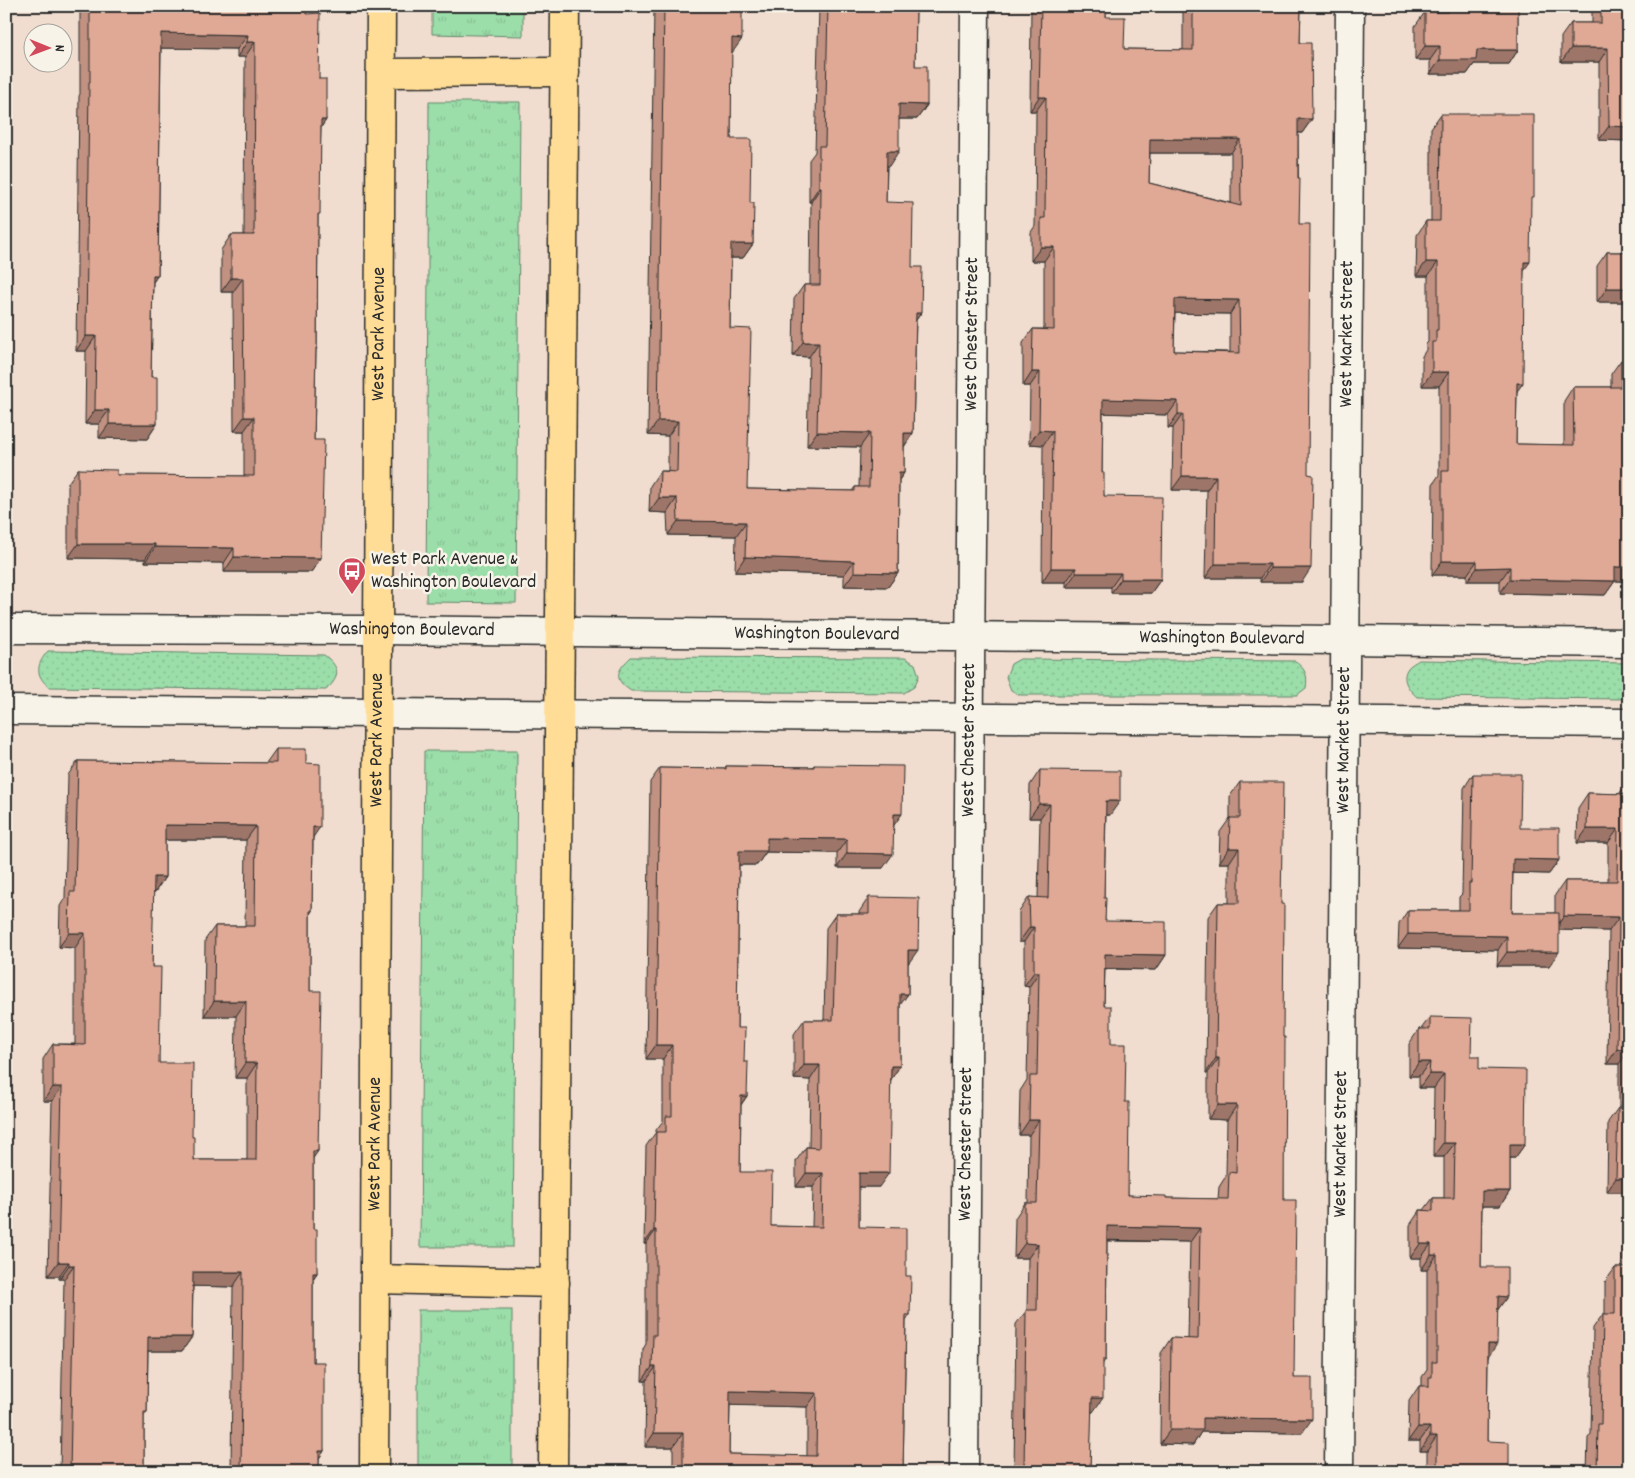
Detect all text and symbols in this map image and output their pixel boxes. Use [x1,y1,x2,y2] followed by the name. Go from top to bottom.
[22,22,72,72] north arrow
[49,45,69,52] text: N
[958,257,987,411] street label: West Chester Street
[1333,260,1362,408] street label: West Market Street
[365,267,394,401] street label: West Park Avenue
[371,546,536,597] place label: West Park Avenue & Washington Boulevard
[337,556,367,595] bus stop icon: West Park Avenue & Washington Boulevard
[329,616,495,645] street label: Washington Boulevard
[734,620,900,649] street label: Washington Boulevard
[1139,624,1305,654] street label: Washington Boulevard
[955,663,984,817] street label: West Chester Street
[1330,666,1359,814] street label: West Market Street
[363,673,392,807] street label: West Park Avenue
[952,1067,981,1221] street label: West Chester Street
[1327,1070,1356,1218] street label: West Market Street
[361,1077,390,1211] street label: West Park Avenue

